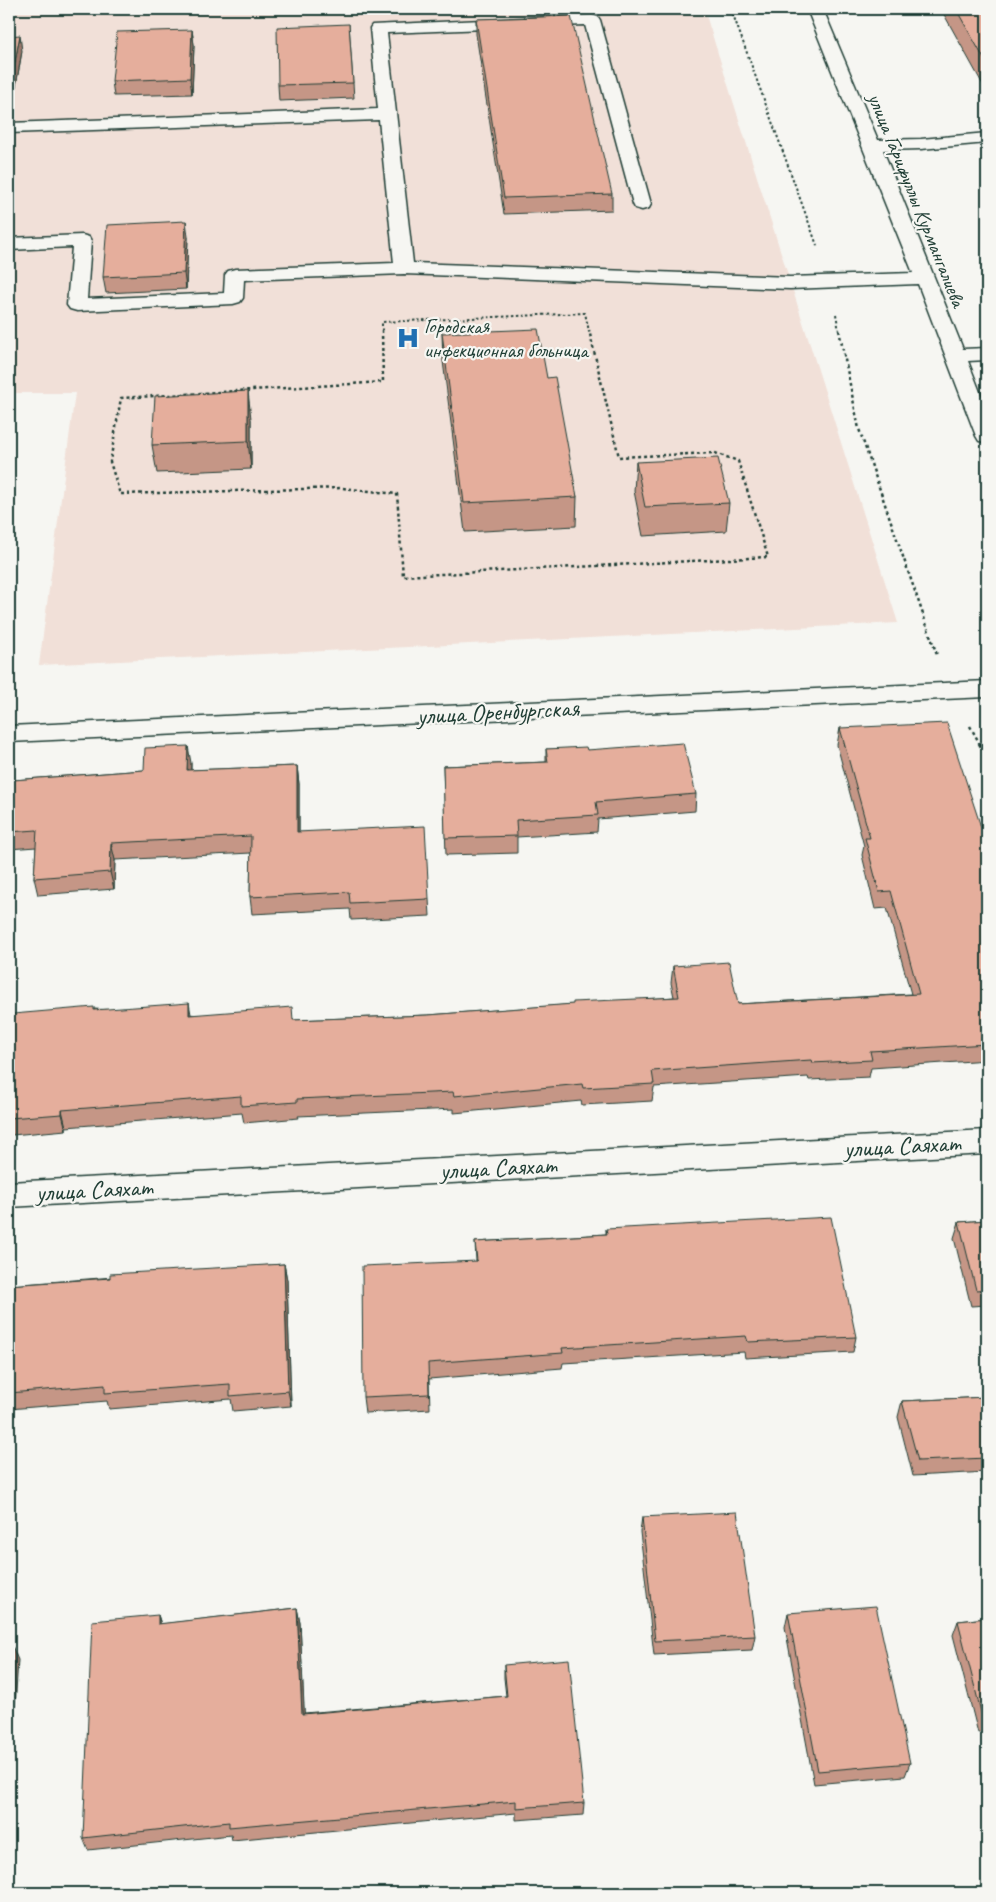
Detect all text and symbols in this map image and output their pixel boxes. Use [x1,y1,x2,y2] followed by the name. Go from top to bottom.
[861,87,973,313] street label: улица Гарифуллы Курмангалиева
[424,313,590,363] place label: Городская инфекционная больница
[395,325,421,351] hospital icon: Городская инфекционная больница
[414,692,581,732] street label: улица Оренбургская
[841,1127,963,1165] street label: улица Саяхат
[437,1149,559,1187] street label: улица Саяхат
[33,1171,155,1209] street label: улица Саяхат

